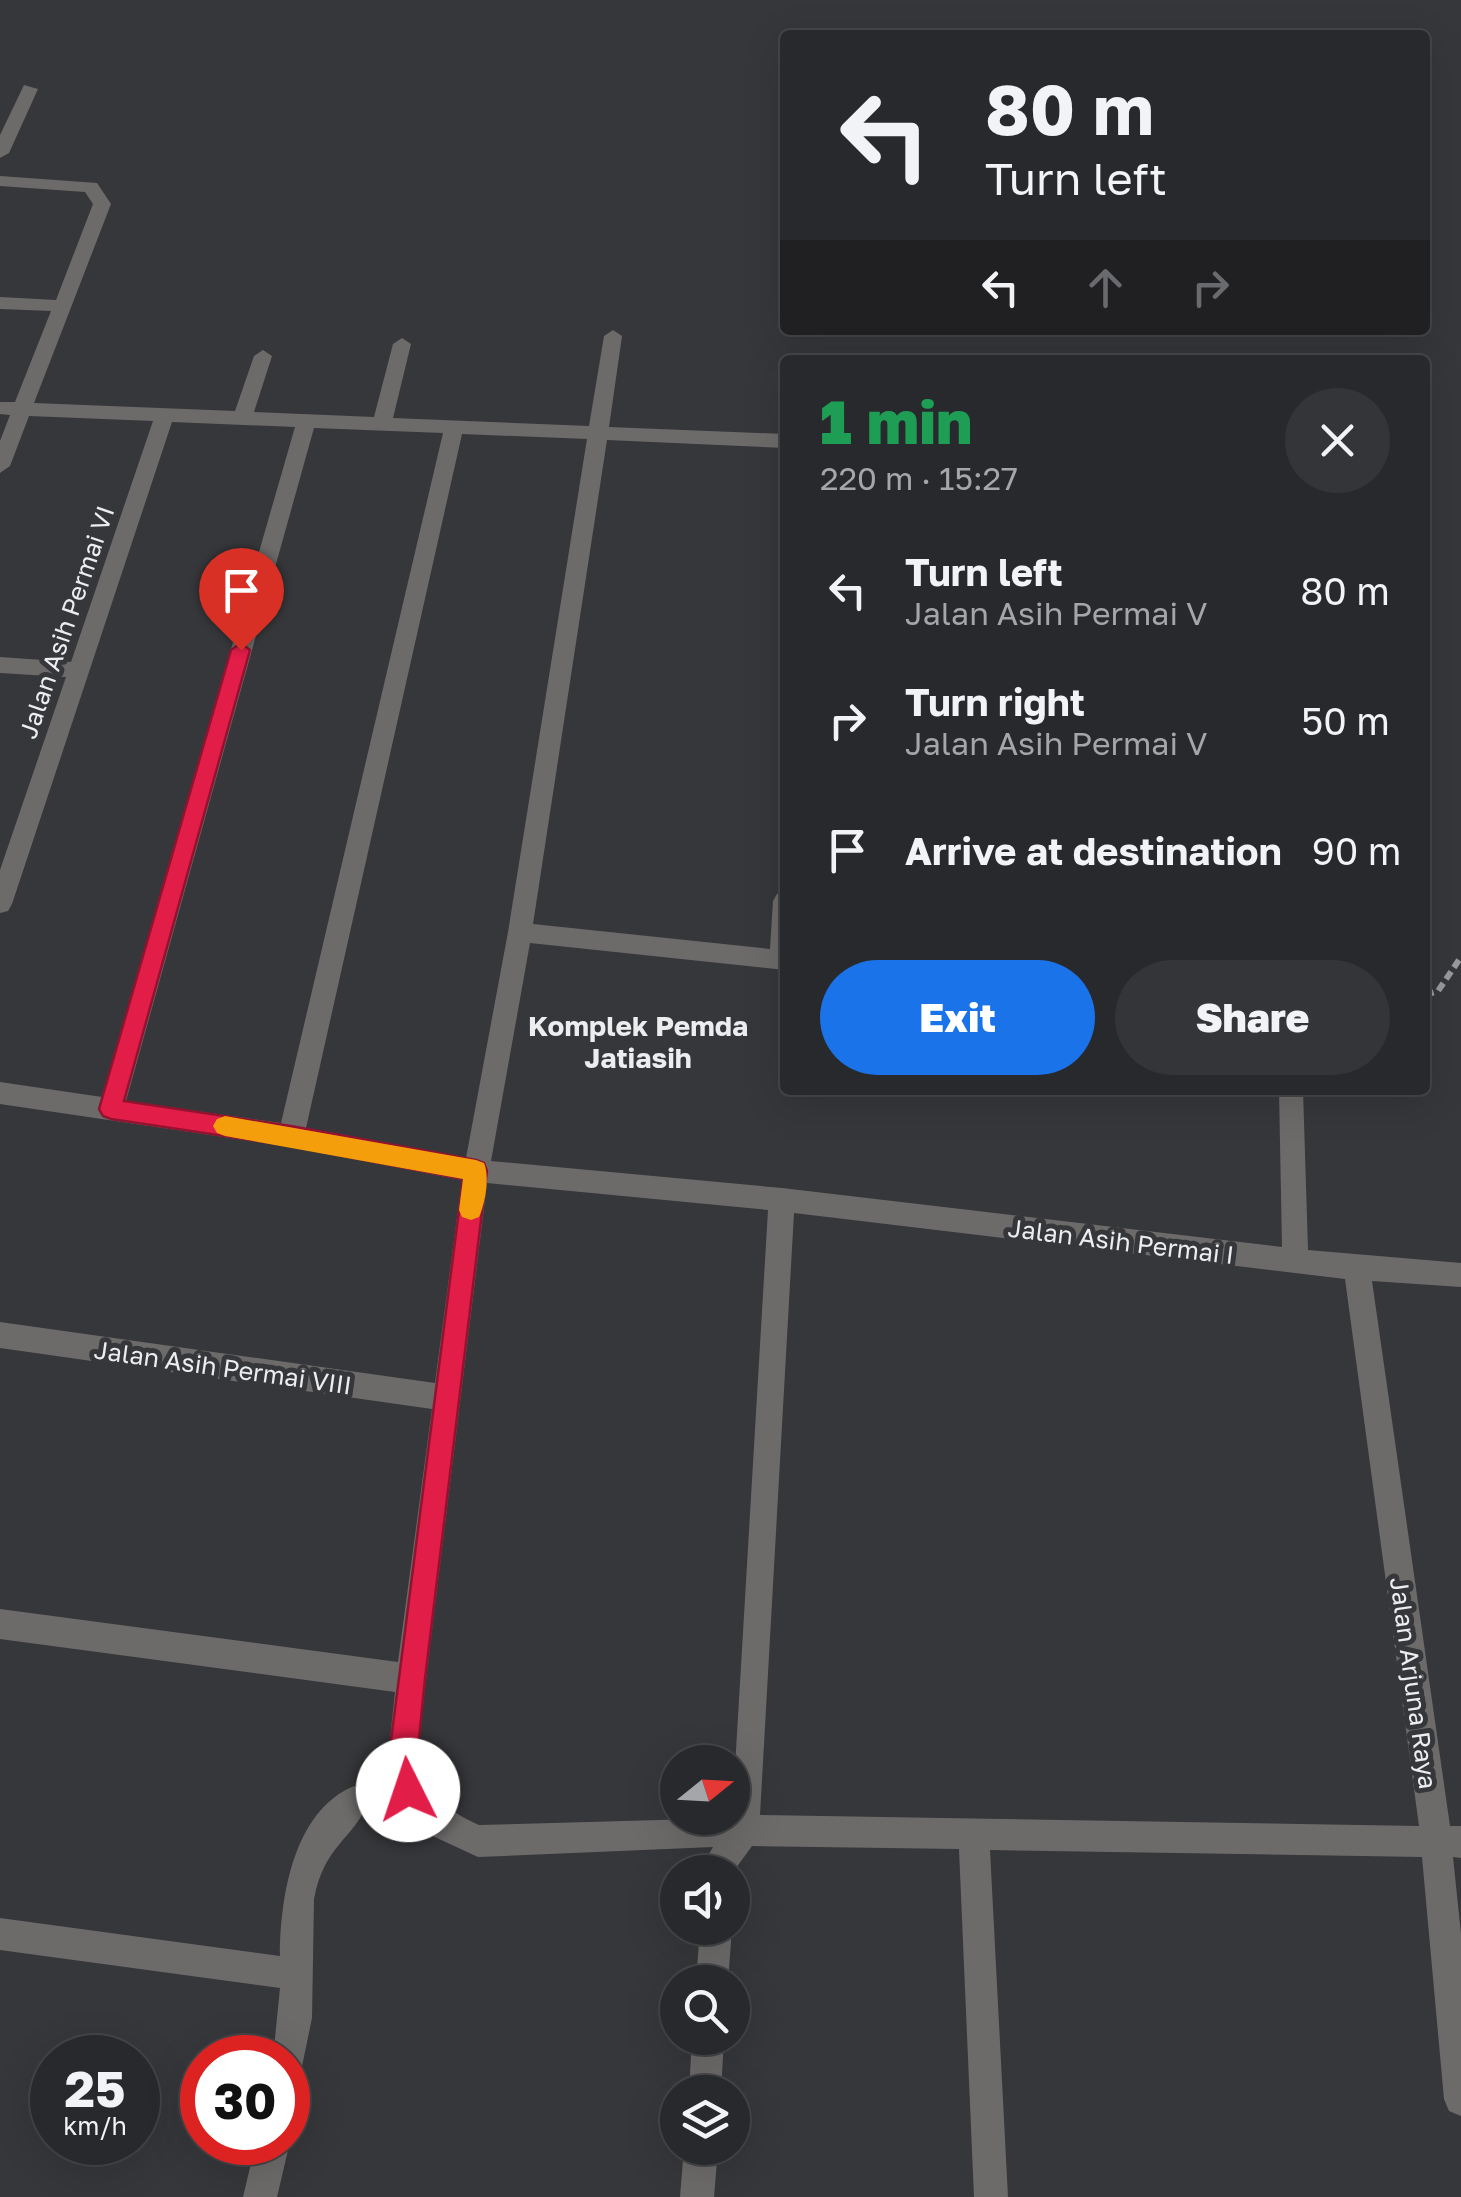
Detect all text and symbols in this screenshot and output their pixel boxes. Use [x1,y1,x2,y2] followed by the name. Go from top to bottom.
[985,66,1154,150] text: 80 m
[820,70,950,200] icon: left
[985,151,1167,205] text: Turn left
[973,260,1028,315] icon: left
[1078,260,1133,315] icon: ahead
[1183,260,1238,315] icon: right
[820,385,972,457] text: 1 min
[1285,388,1390,493] button: close
[820,459,1018,497] text: 220 m · 15:27
[12,502,120,742] street label: Jalan Asih Permai VI
[199,548,284,651] pin
[905,549,1063,594] text: Turn left
[214,563,269,618] icon: arrive
[820,563,875,618] icon: left
[1300,568,1390,613] text: 80 m
[905,594,1207,632] text: Jalan Asih Permai V
[905,679,1085,724] text: Turn right
[820,693,875,748] icon: right
[1301,698,1390,743] text: 50 m
[905,724,1207,762] text: Jalan Asih Permai V
[820,823,875,878] icon: arrive
[905,828,1282,873] text: Arrive at destination
[1312,828,1401,873] text: 90 m
[820,960,1095,1075] button: Exit
[1115,960,1390,1075] button: Share
[528,1009,748,1074] district label: Komplek Pemda Jatiasih
[1006,1212,1236,1270] street label: Jalan Asih Permai I
[92,1334,354,1400] street label: Jalan Asih Permai VIII
[1384,1575,1444,1791] street label: Jalan Arjuna Raya
[356,1738,460,1842] position arrow
[660,1745,750,1835] north arrow
[660,1745,750,2165] map controls
[660,1855,750,1945] button: sound
[660,1965,750,2055] button: search
[180,2035,310,2165] speed limit sign: 30
[64,2058,125,2118] text: 25
[660,2075,750,2165] button: layers
[63,2110,127,2141] text: km/h

